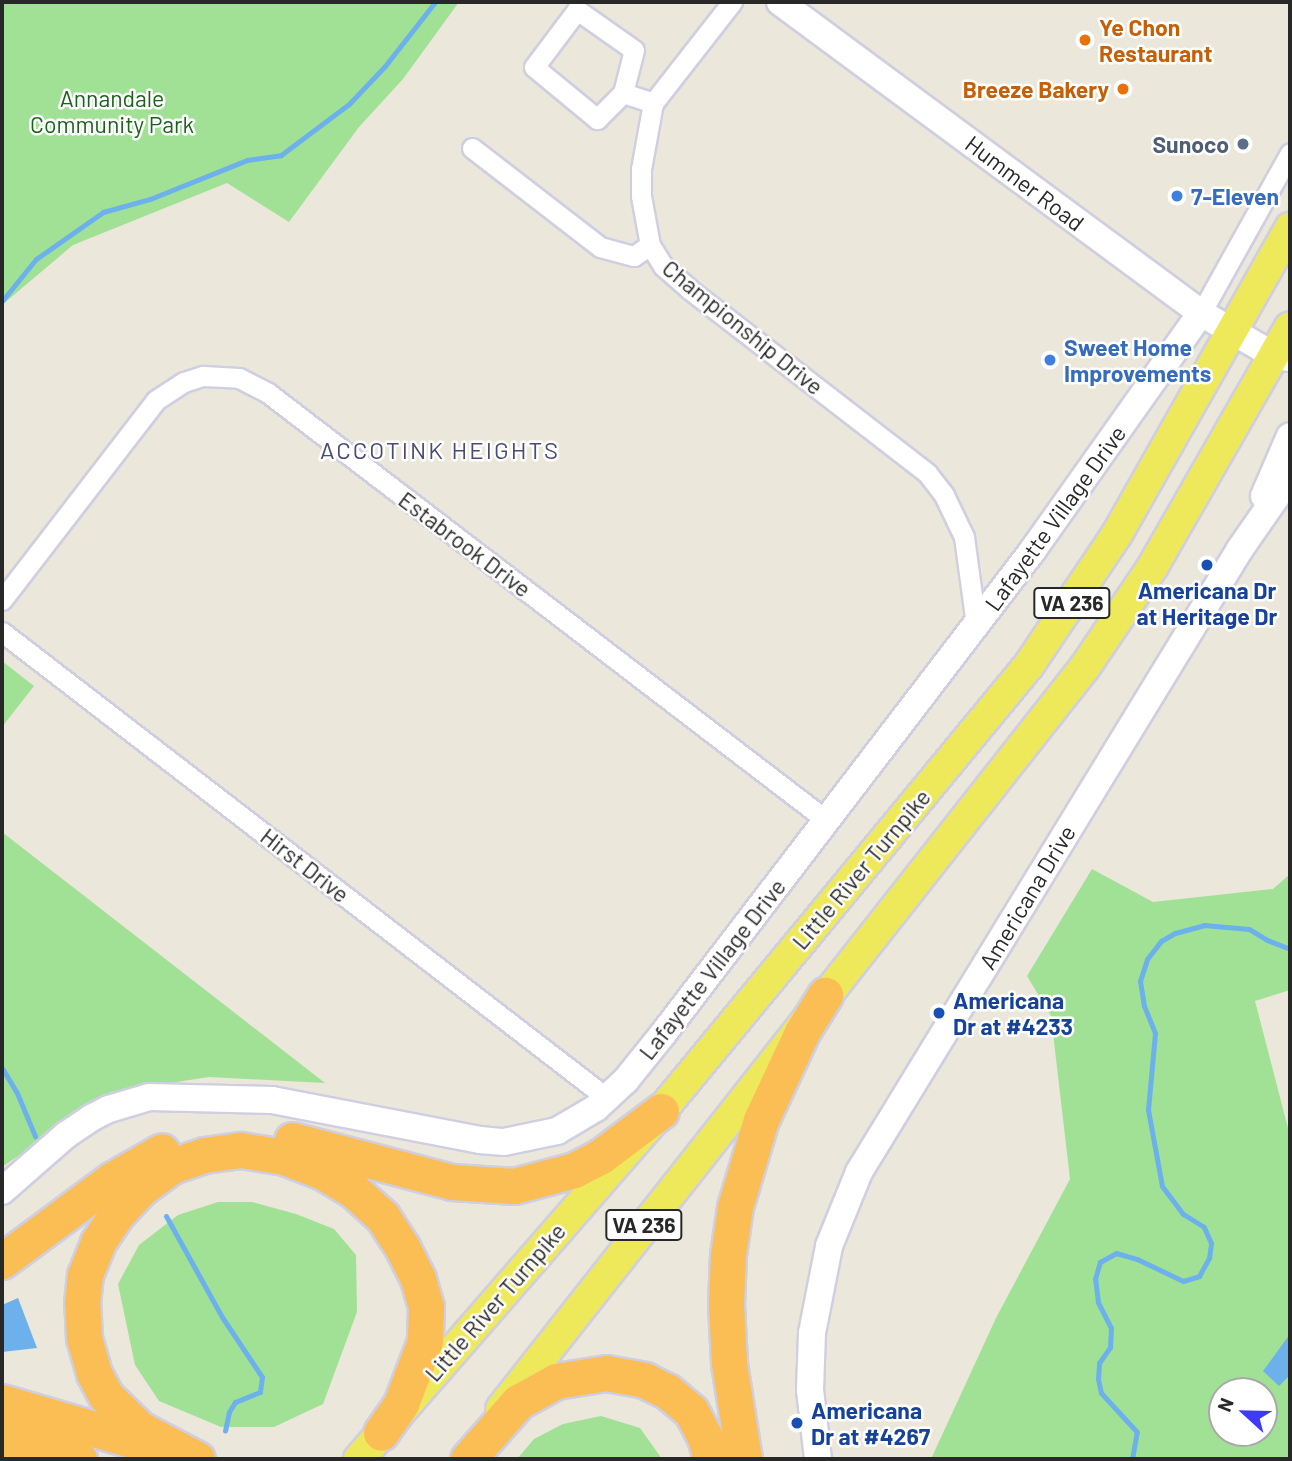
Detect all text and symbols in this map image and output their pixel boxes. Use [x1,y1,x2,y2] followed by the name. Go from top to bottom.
[1099,13,1212,67] place label: Ye Chon Restaurant
[1077,32,1093,48] marker: Ye Chon Restaurant
[963,75,1109,103] place label: Breeze Bakery
[1115,81,1131,97] marker: Breeze Bakery
[30,84,194,138] park label: Annandale Community Park
[960,129,1090,237] street label: Hummer Road
[1152,130,1229,158] place label: Sunoco
[1235,136,1251,152] marker: Sunoco
[1191,182,1279,210] place label: 7-Eleven
[1169,188,1185,204] marker: 7-Eleven
[657,254,829,400] street label: Championship Drive
[1064,333,1211,387] place label: Sweet Home Improvements
[1042,352,1058,368] marker: Sweet Home Improvements
[979,420,1131,616] street label: Lafayette Village Drive
[322,436,558,464] district label: ACCOTINK HEIGHTS
[393,485,537,603] street label: Estabrook Drive
[1199,557,1215,573] marker: Americana Dr at Heritage Dr
[1137,576,1277,630] place label: Americana Dr at Heritage Dr
[1032,586,1112,620] road number: VA 236
[786,783,936,955] street label: Little River Turnpike
[973,820,1081,974] street label: Americana Drive
[255,822,355,908] street label: Hirst Drive
[633,873,791,1065] street label: Lafayette Village Drive
[953,986,1073,1040] place label: Americana Dr at #4233
[931,1005,947,1021] marker: Americana Dr at #4233
[604,1208,684,1242] road number: VA 236
[419,1217,571,1387] street label: Little River Turnpike
[1208,1377,1278,1447] north arrow
[1212,1395,1238,1415] text: N
[811,1396,930,1450] place label: Americana Dr at #4267
[789,1415,805,1431] marker: Americana Dr at #4267

